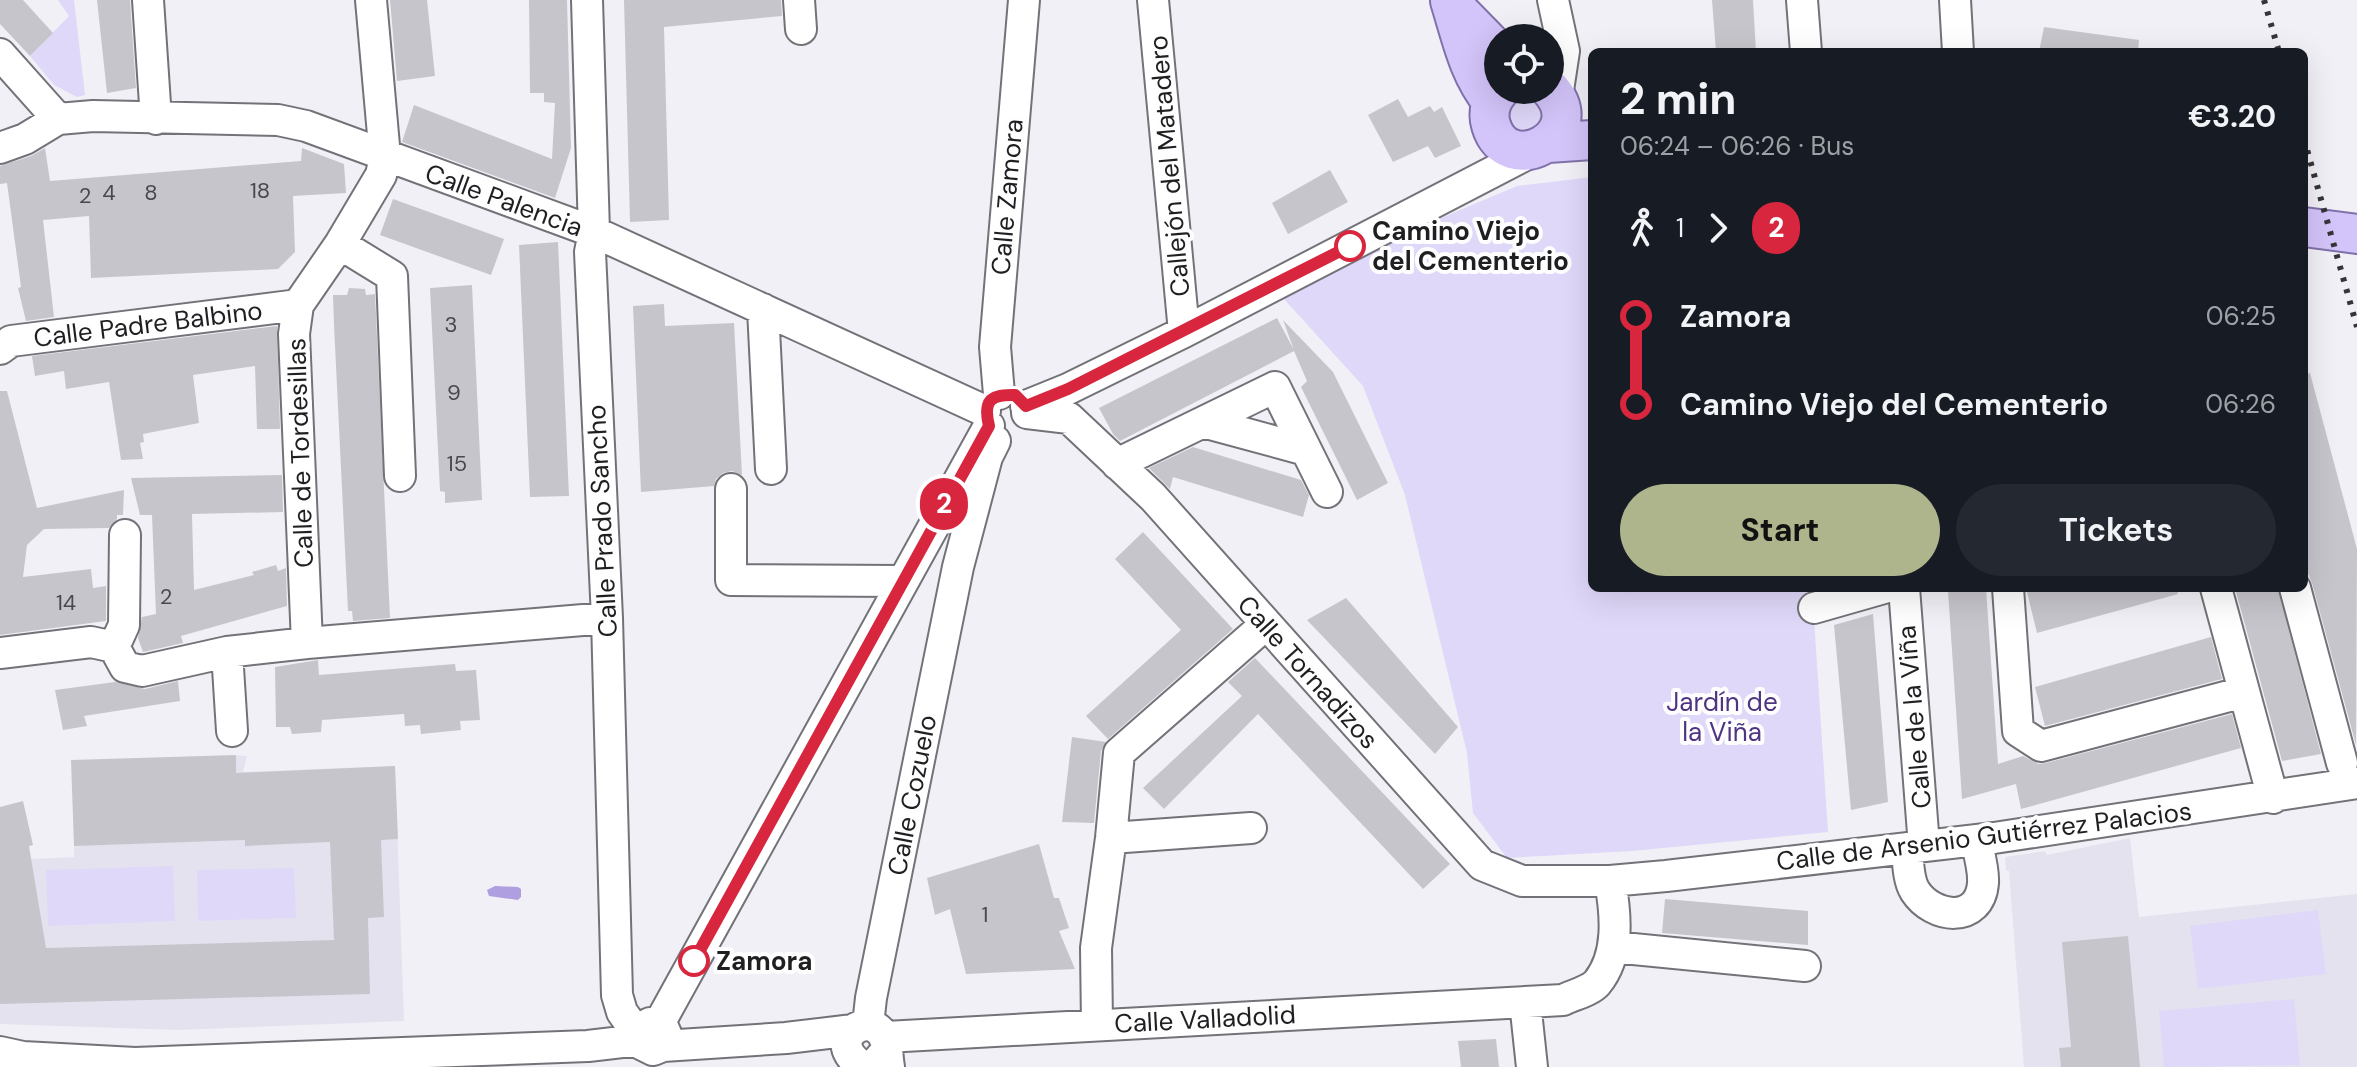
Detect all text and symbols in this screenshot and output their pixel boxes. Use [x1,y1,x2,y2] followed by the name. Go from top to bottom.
[1484,24,1564,104] map controls
[1484,24,1564,104] button: locate
[1141,34,1197,298] street label: Callejón del Matadero
[1620,70,1736,128] text: 2 min
[2188,97,2276,136] text: €3.20
[983,118,1031,276] street label: Calle Zamora
[1620,129,1854,163] text: 06:24 – 06:26 · Bus
[420,156,588,244] street label: Calle Palencia
[250,176,270,205] house number: 18
[102,178,116,207] house number: 4
[144,178,158,207] house number: 8
[79,181,91,210] house number: 2
[1620,206,1664,250] icon: walk
[1696,206,1740,250] icon: forward
[1768,209,1784,246] text: 2
[1676,211,1684,245] text: 1
[1372,214,1569,278] place label: Camino Viejo del Cementerio
[1335,231,1365,261] marker: Camino Viejo del Cementerio
[32,293,264,355] street label: Calle Padre Balbino
[1680,297,1791,336] text: Zamora
[2206,299,2276,333] text: 06:25
[444,310,458,339] house number: 3
[279,337,321,569] street label: Calle de Tordesillas
[447,378,461,407] house number: 9
[1680,385,2108,424] text: Camino Viejo del Cementerio
[2205,387,2276,421] text: 06:26
[579,404,625,638] street label: Calle Prado Sancho
[447,449,467,478] house number: 15
[918,478,970,530] line badge: 2
[1620,484,1940,576] button: Start
[1956,484,2276,576] button: Tickets
[936,485,952,522] text: 2
[160,582,172,611] house number: 2
[56,588,76,617] house number: 14
[1230,588,1386,756] street label: Calle Tornadizos
[1889,624,1939,810] street label: Calle de la Viña
[1666,685,1778,749] park label: Jardín de la Viña
[880,712,944,878] street label: Calle Cozuelo
[1774,794,2194,878] street label: Calle de Arsenio Gutiérrez Palacios
[982,900,988,929] house number: 1
[716,944,812,978] place label: Zamora
[679,946,709,976] marker: Zamora
[1113,997,1297,1041] street label: Calle Valladolid

